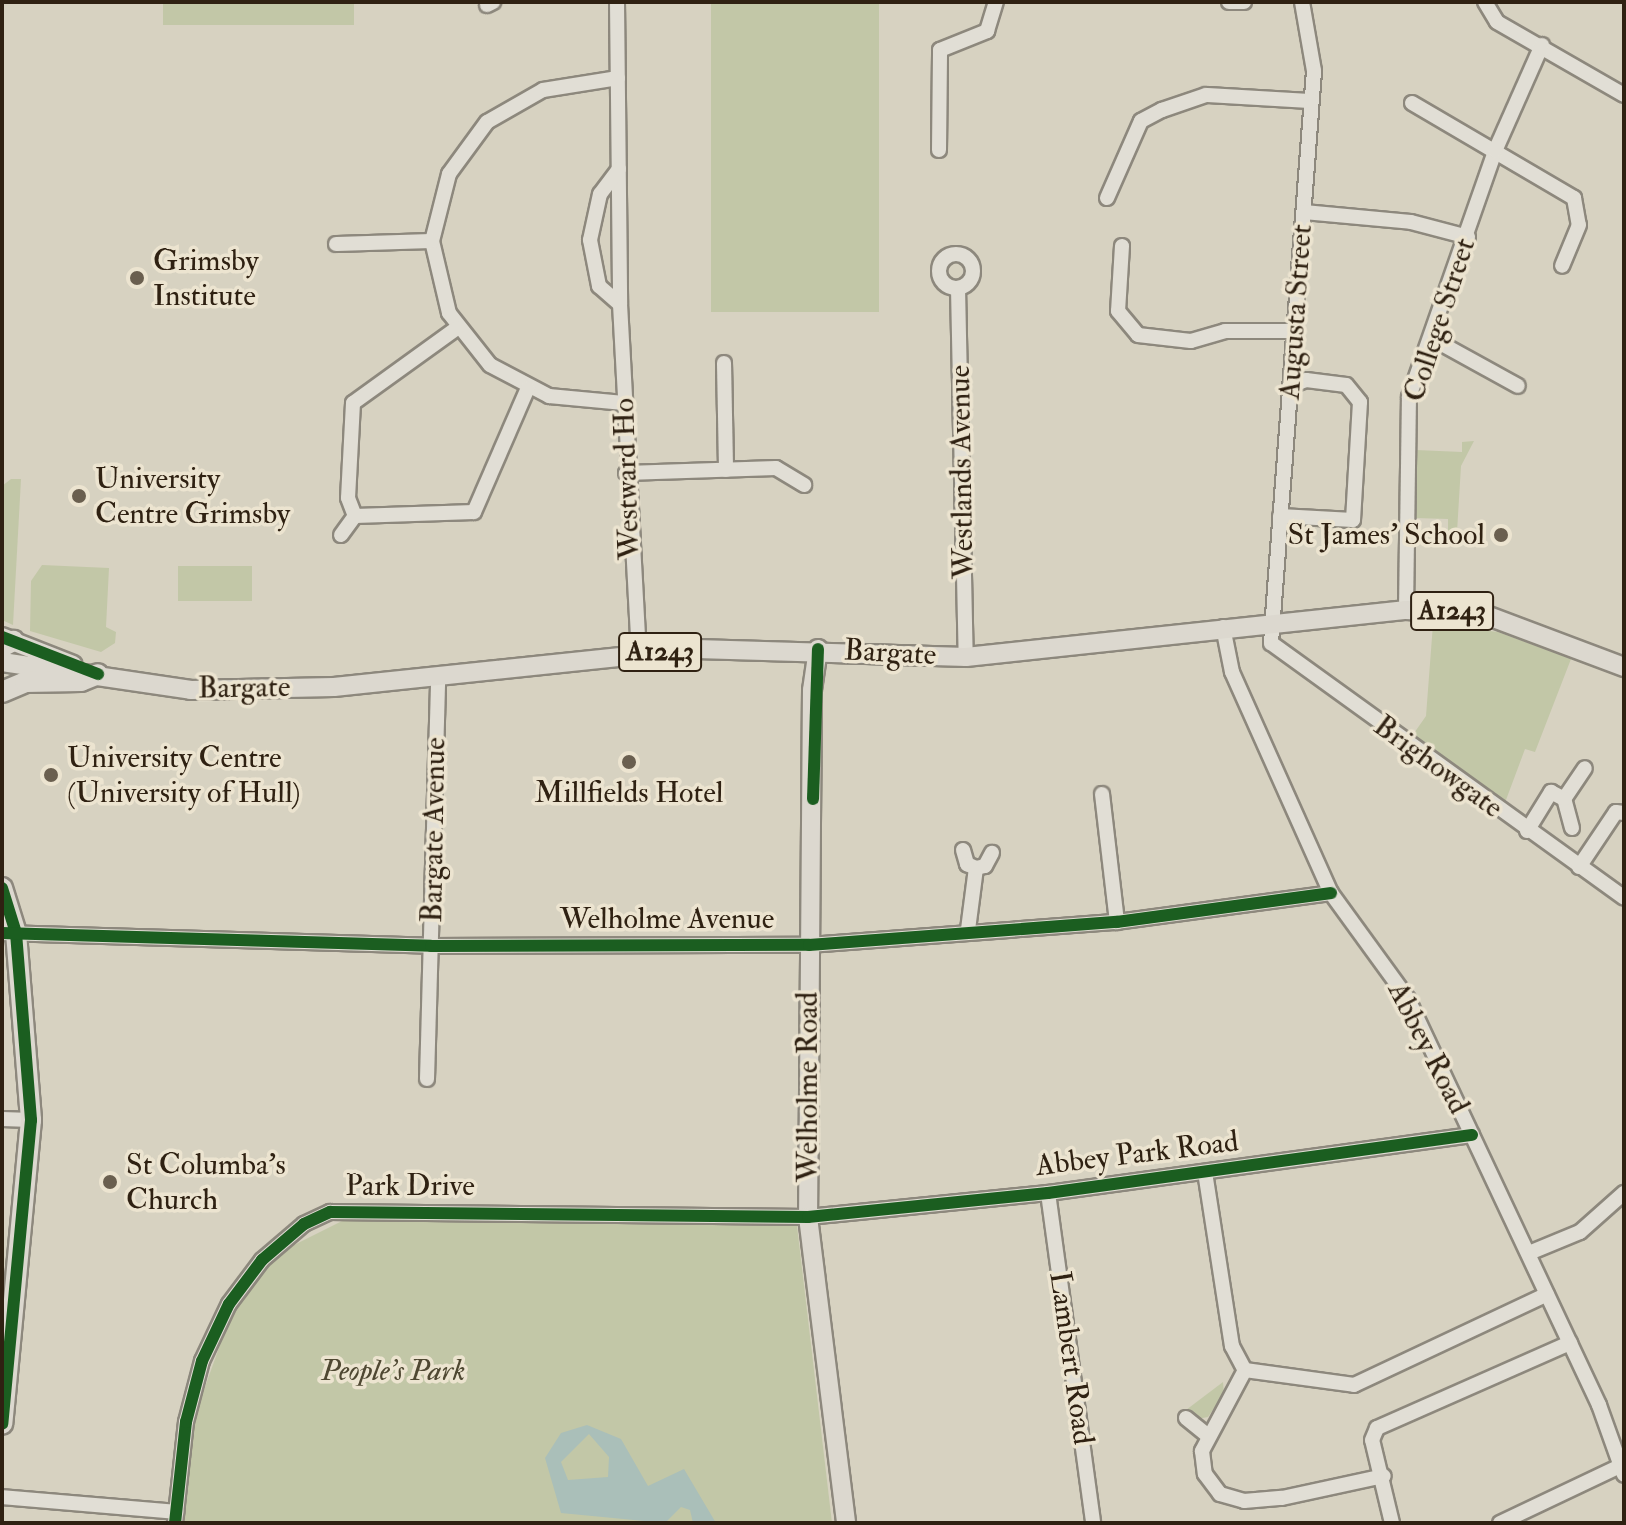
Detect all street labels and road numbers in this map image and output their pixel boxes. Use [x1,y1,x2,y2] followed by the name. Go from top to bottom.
[1272,223,1320,401] street label: Augusta Street
[1397,234,1483,406] street label: College Street
[942,365,982,579] street label: Westlands Avenue
[606,398,648,560] street label: Westward Ho
[1410,587,1494,635] road number: A1243
[618,628,702,676] road number: A1243
[843,633,937,673] street label: Bargate
[197,669,291,707] street label: Bargate
[1366,708,1510,826] street label: Brighowgate
[414,737,454,923] street label: Bargate Avenue
[560,901,774,937] street label: Welholme Avenue
[1379,976,1477,1120] street label: Abbey Road
[790,992,826,1182] street label: Welholme Road
[1033,1124,1241,1184] street label: Abbey Park Road
[345,1168,475,1204] street label: Park Drive
[1041,1269,1101,1447] street label: Lambert Road

